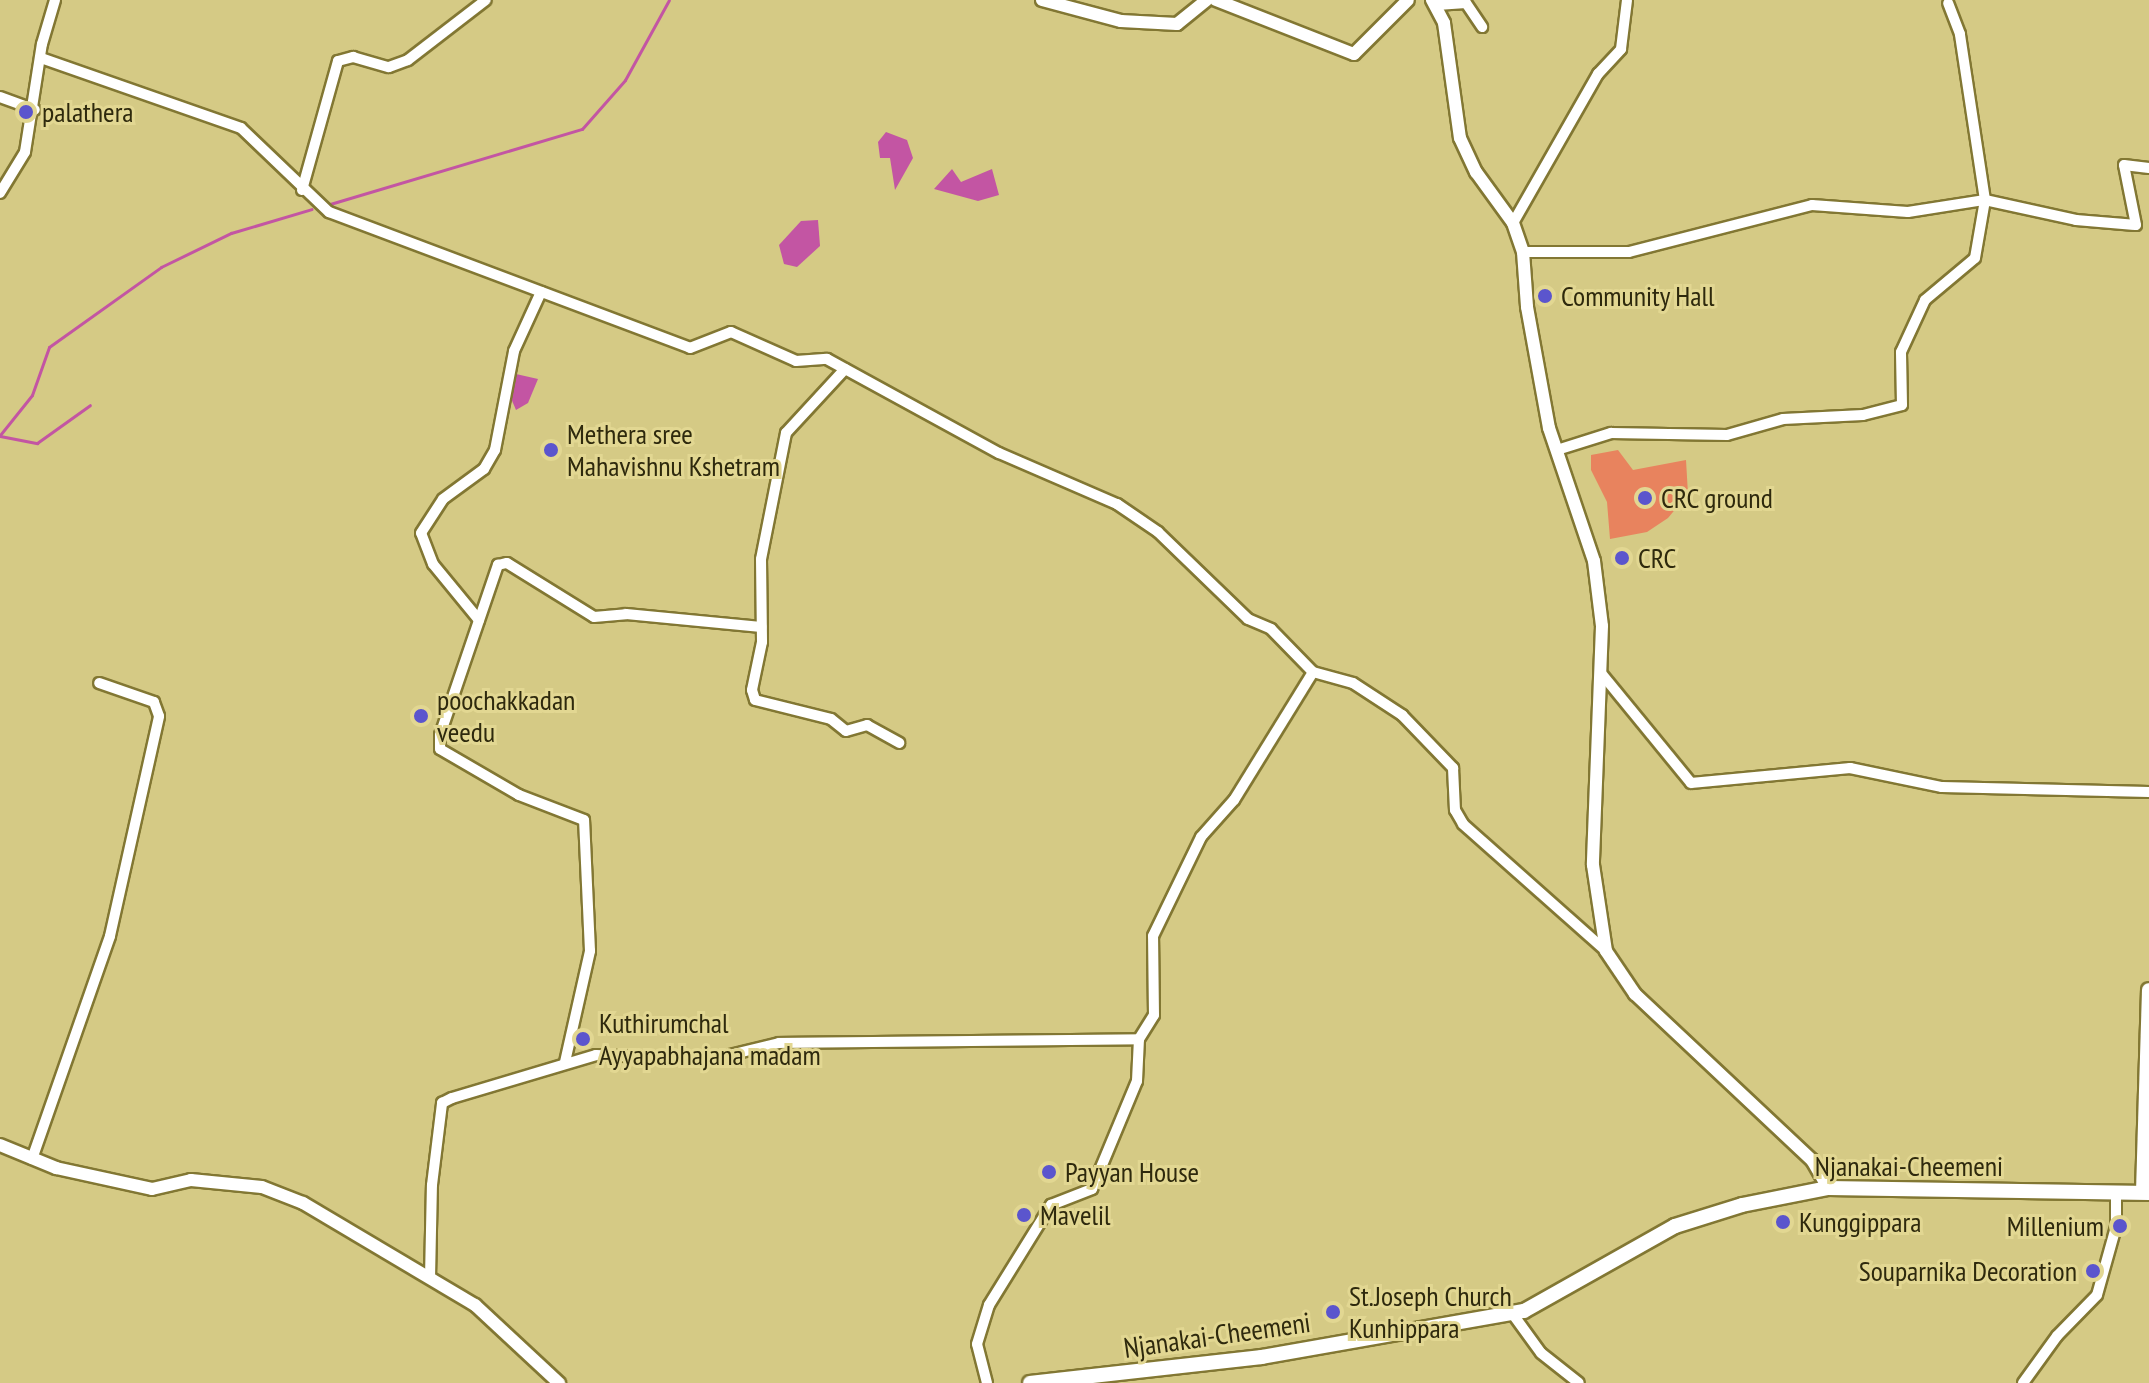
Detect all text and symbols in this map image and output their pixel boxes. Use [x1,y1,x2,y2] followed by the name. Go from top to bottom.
[42,95,134,129] place label: palathera
[17,103,35,121] marker: palathera
[1561,279,1715,313] place label: Community Hall
[1536,287,1554,305] marker: Community Hall
[567,417,780,483] place label: Methera sree Mahavishnu Kshetram
[542,441,560,459] marker: Methera sree Mahavishnu Kshetram
[1661,481,1774,515] place label: CRC ground
[1636,489,1654,507] marker: CRC ground
[1638,541,1676,575] place label: CRC
[1613,549,1631,567] marker: CRC
[437,683,575,749] place label: poochakkadan veedu
[412,707,430,725] marker: poochakkadan veedu
[599,1006,821,1072] place label: Kuthirumchal Ayyapabhajana madam
[574,1030,592,1048] marker: Kuthirumchal Ayyapabhajana madam
[1815,1149,2003,1183] street label: Njanakai-Cheemeni
[1065,1155,1199,1189] place label: Payyan House
[1040,1163,1058,1181] marker: Payyan House
[1040,1198,1111,1232] place label: Mavelil
[1799,1205,1921,1239] place label: Kunggippara
[1015,1206,1033,1224] marker: Mavelil
[2007,1209,2104,1243] place label: Millenium
[1774,1213,1792,1231] marker: Kunggippara
[2111,1217,2129,1235] marker: Millenium
[1859,1254,2077,1288] place label: Souparnika Decoration
[2084,1262,2102,1280] marker: Souparnika Decoration
[1349,1279,1512,1345] place label: St.Joseph Church Kunhippara
[1324,1303,1342,1321] marker: St.Joseph Church Kunhippara
[1121,1305,1313,1365] street label: Njanakai-Cheemeni

